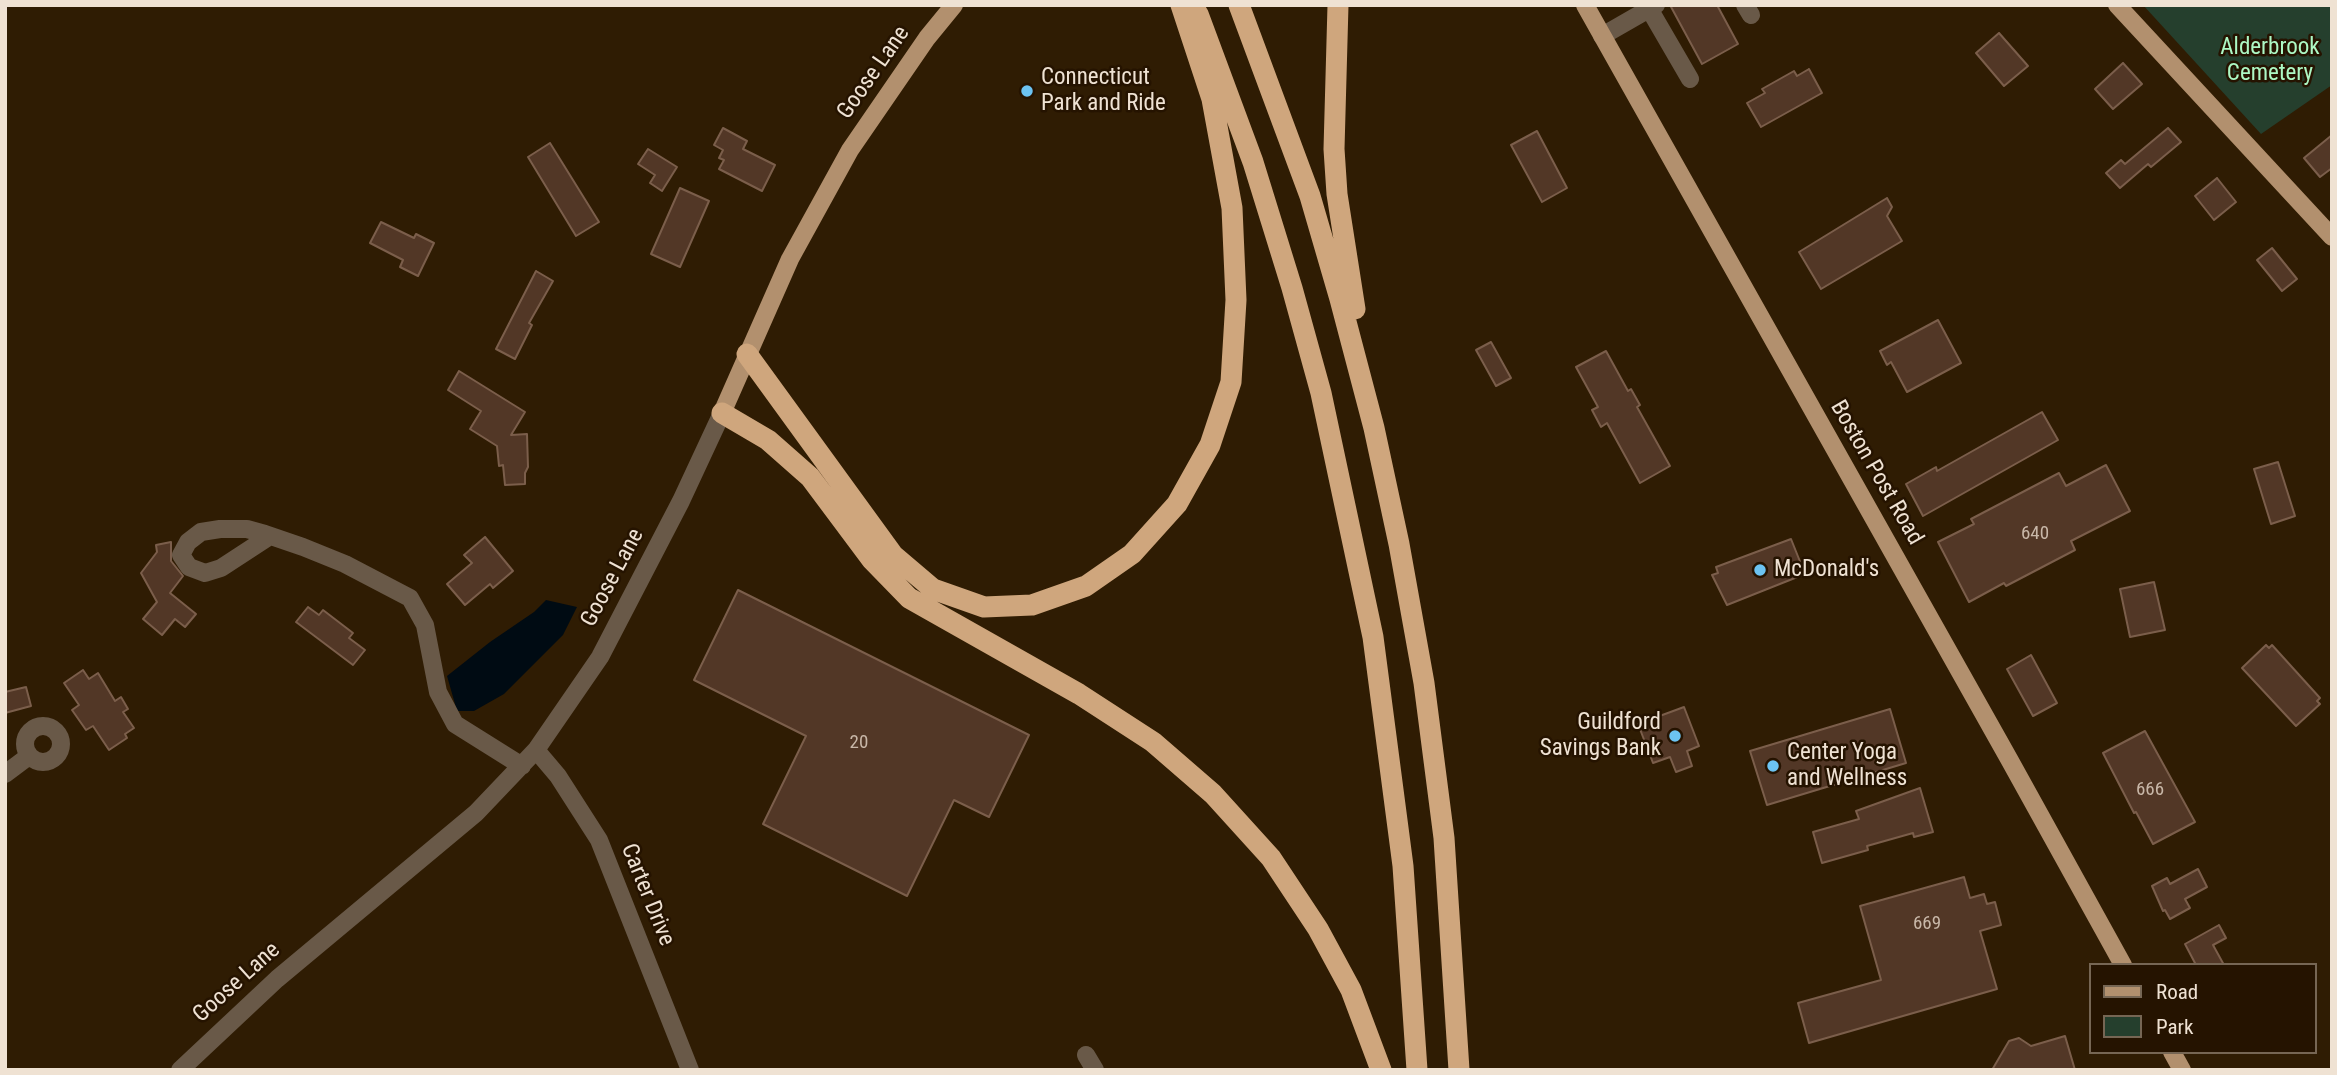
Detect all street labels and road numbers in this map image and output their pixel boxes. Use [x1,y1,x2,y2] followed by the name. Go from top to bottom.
[832,21,916,125] street label: Goose Lane
[1824,396,1928,550] street label: Boston Post Road
[576,524,650,632] street label: Goose Lane
[614,840,680,950] street label: Carter Drive
[188,937,286,1029] street label: Goose Lane

